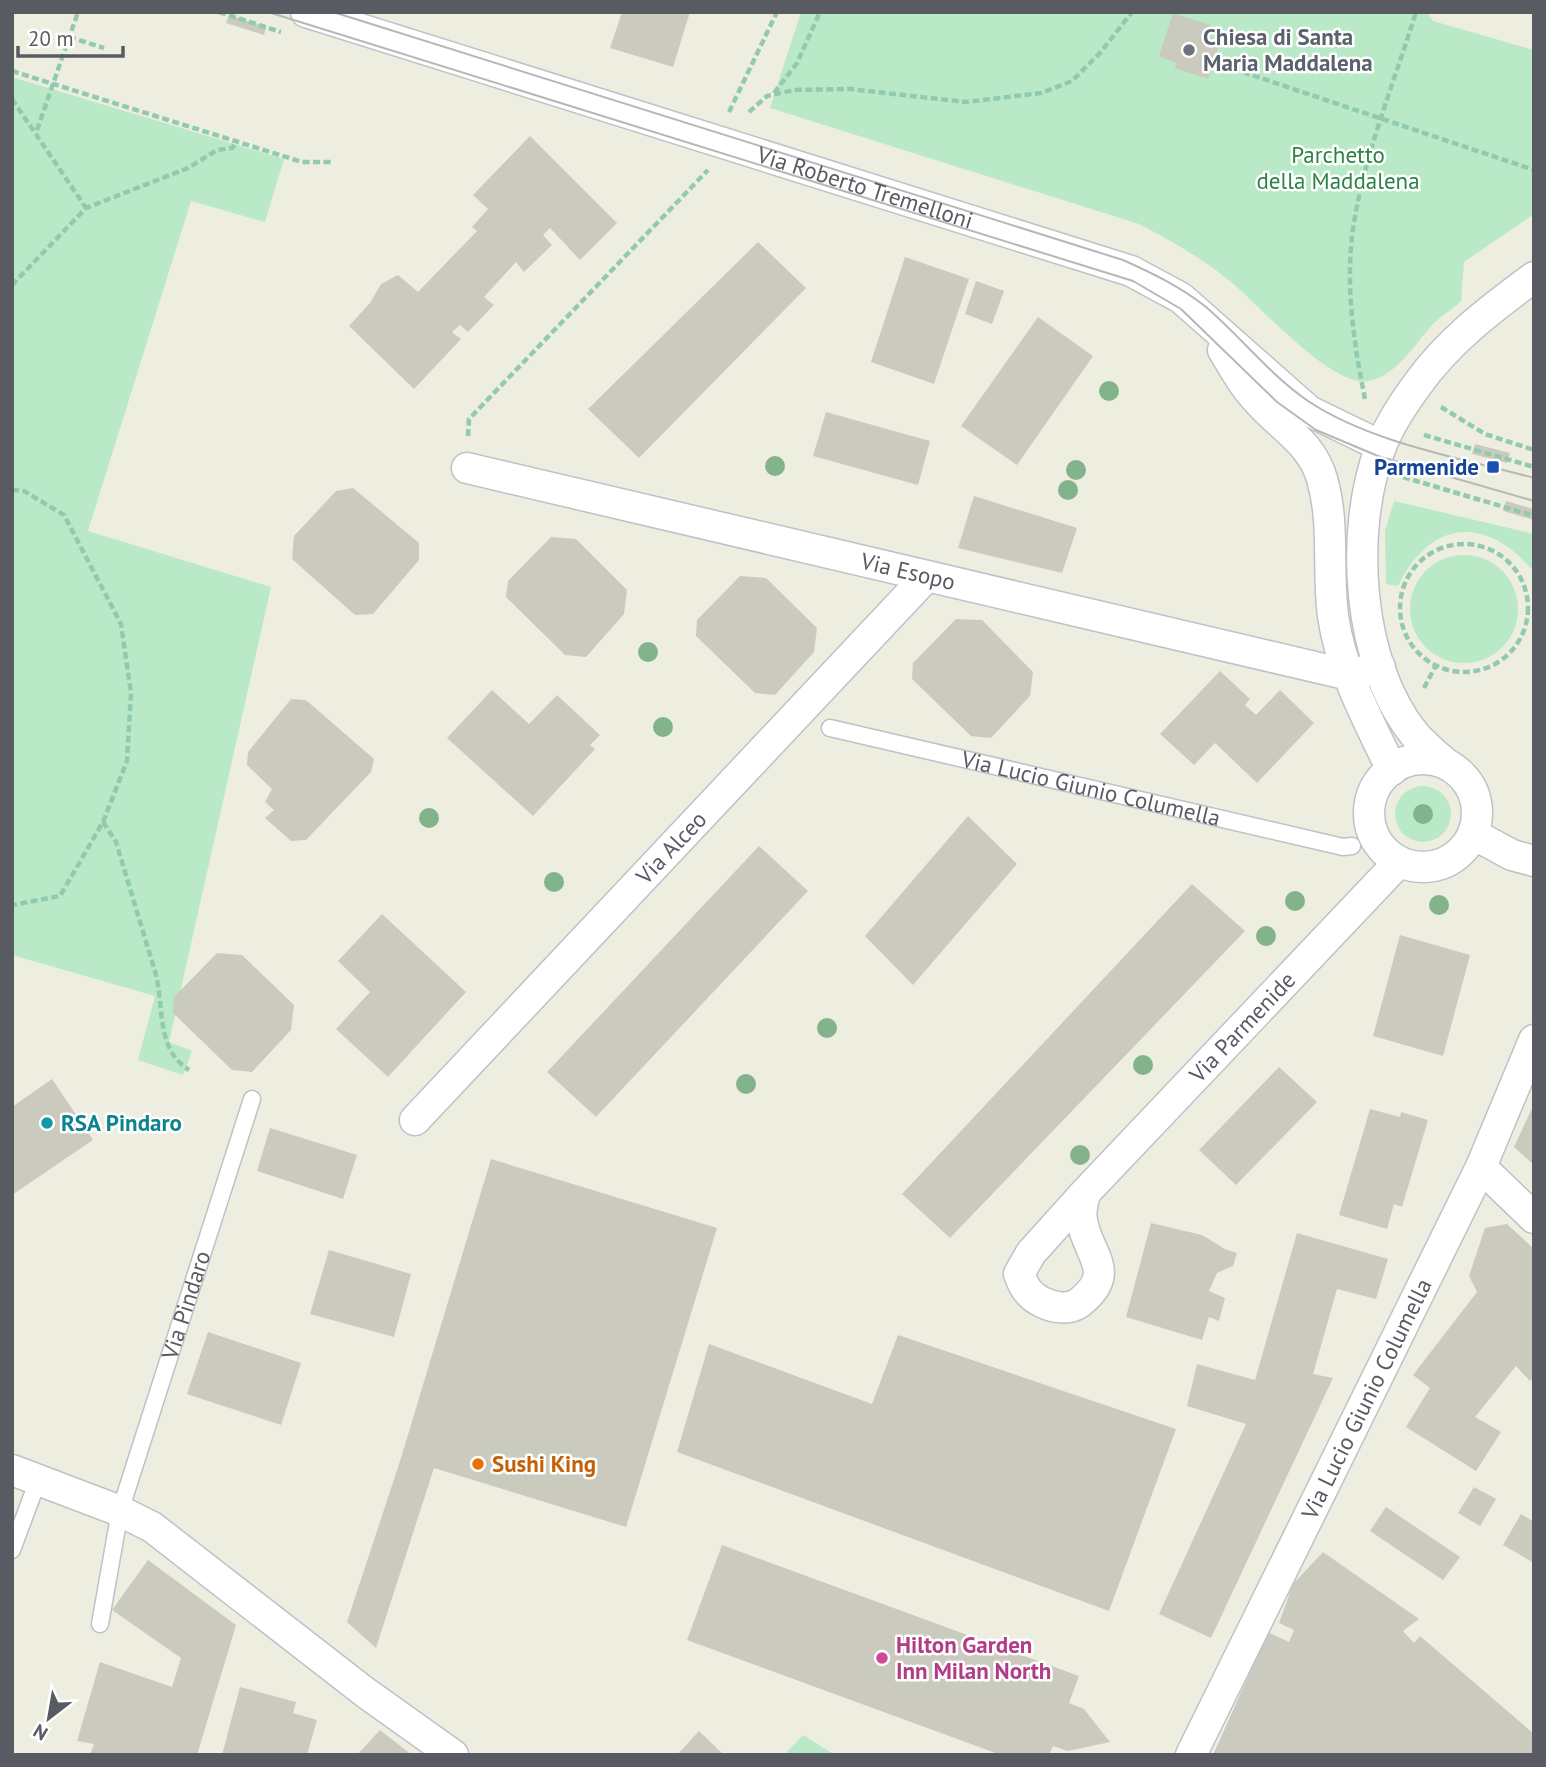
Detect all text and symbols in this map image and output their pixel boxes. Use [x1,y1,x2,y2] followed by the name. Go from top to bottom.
[18,14,122,58] scale bar
[1203,22,1373,77] place label: Chiesa di Santa Maria Maddalena
[28,25,74,52] text: 20 m
[1181,42,1197,58] marker: Chiesa di Santa Maria Maddalena
[753,139,977,234] street label: Via Roberto Tremelloni
[1256,140,1420,195] park label: Parchetto della Maddalena
[1374,452,1479,481] place label: Parmenide
[1485,459,1501,475] marker: Parmenide
[857,546,958,596] street label: Via Esopo
[958,744,1223,832] street label: Via Lucio Giunio Columella
[629,805,712,891] street label: Via Alceo
[1182,966,1301,1089] street label: Via Parmenide
[61,1108,182,1137] place label: RSA Pindaro
[39,1115,55,1131] marker: RSA Pindaro
[154,1247,216,1364] street label: Via Pindaro
[1294,1274,1438,1525] street label: Via Lucio Giunio Columella
[492,1449,596,1478] place label: Sushi King
[470,1456,486,1472] marker: Sushi King
[896,1630,1051,1685] place label: Hilton Garden Inn Milan North
[874,1650,890,1666] marker: Hilton Garden Inn Milan North
[14,1683,84,1753] north arrow
[29,1719,52,1746] text: N

